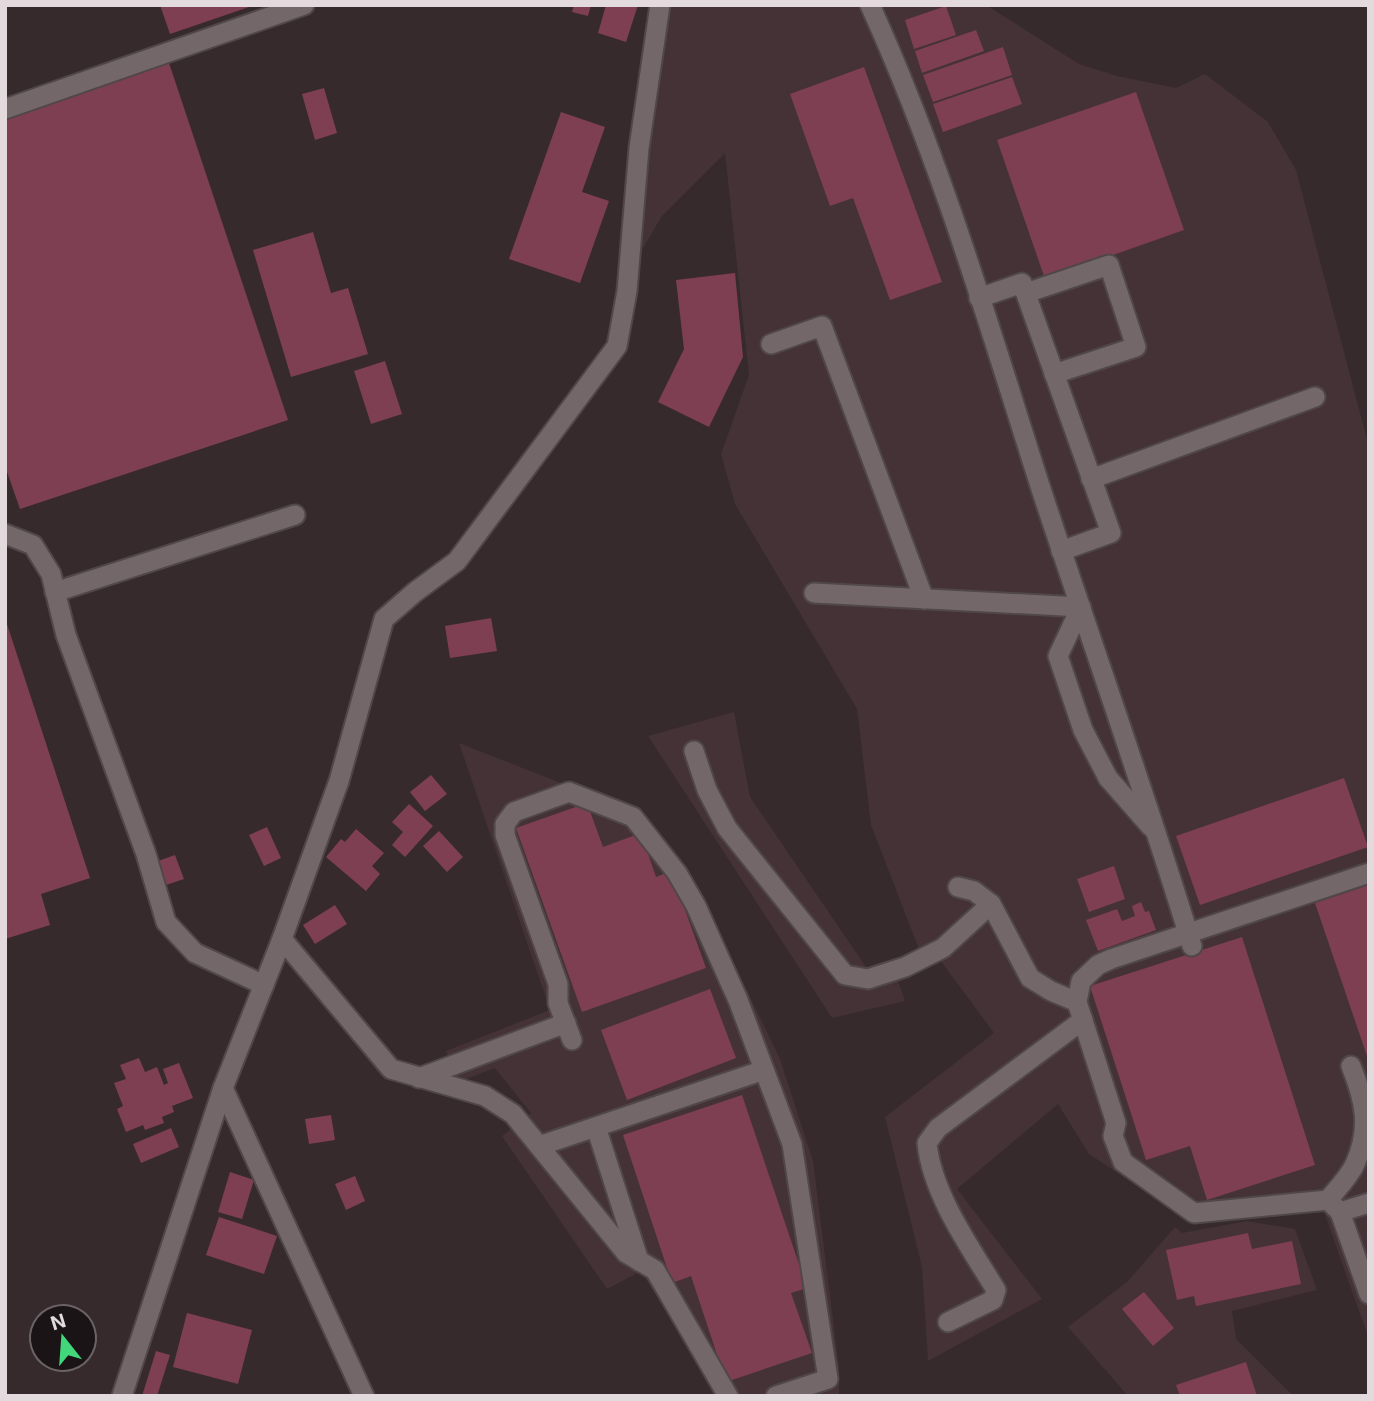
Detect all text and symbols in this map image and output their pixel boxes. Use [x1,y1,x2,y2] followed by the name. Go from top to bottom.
[28,1303,98,1373] north arrow
[48,1309,68,1335] text: N

